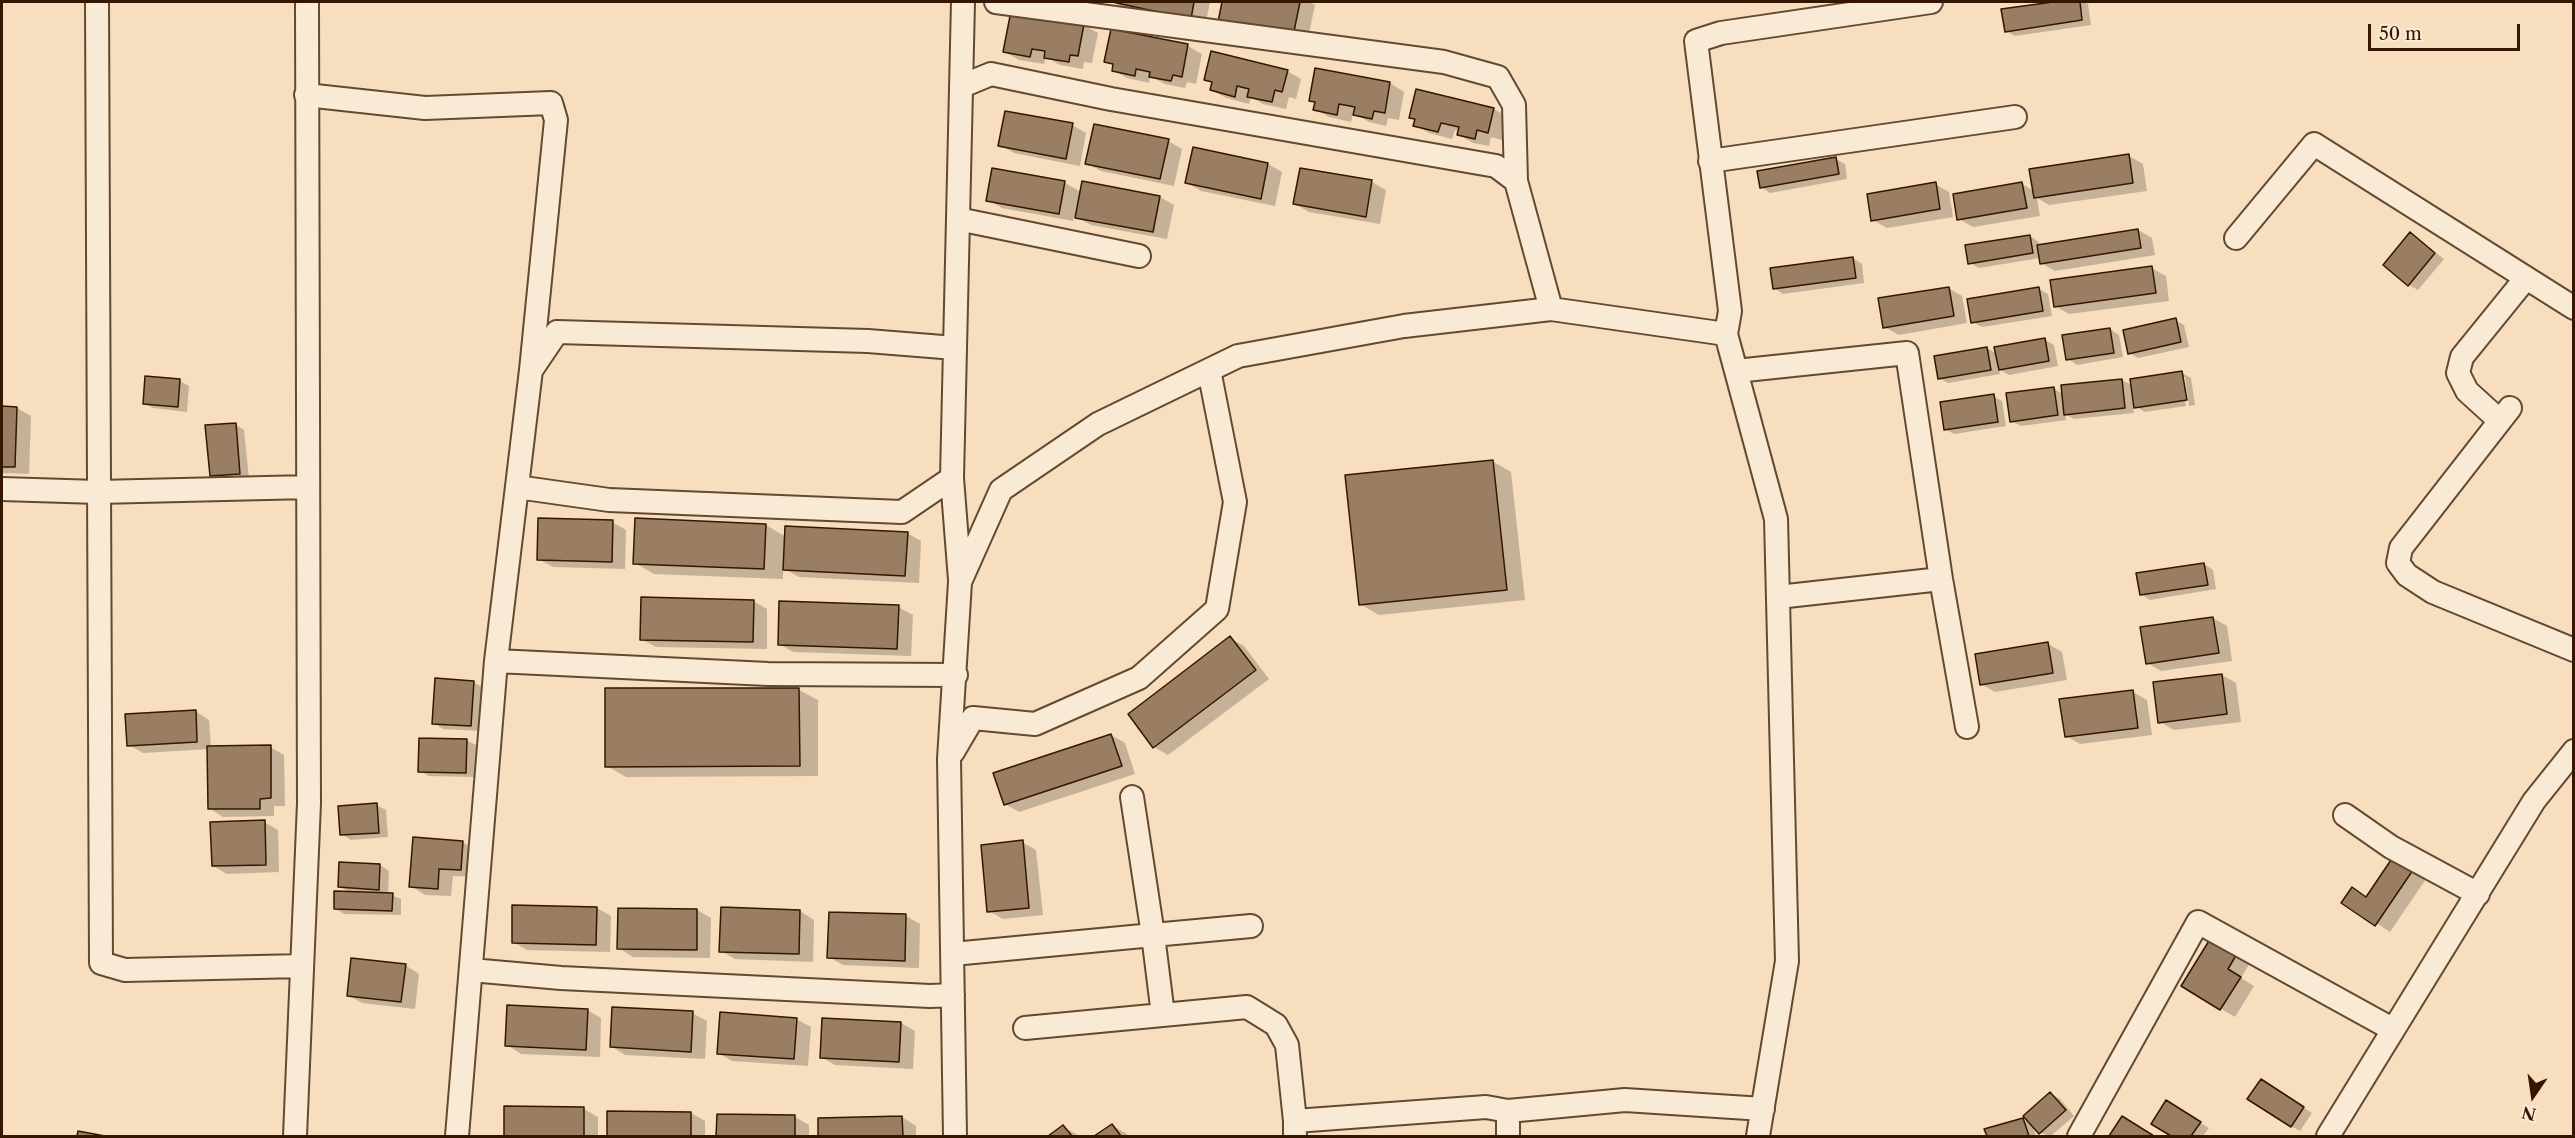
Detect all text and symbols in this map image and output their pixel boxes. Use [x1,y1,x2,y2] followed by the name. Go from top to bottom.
[2371,12,2522,50] scale bar
[2379,23,2422,45] text: 50 m
[2503,1066,2563,1126] north arrow
[2520,1102,2538,1125] text: N

